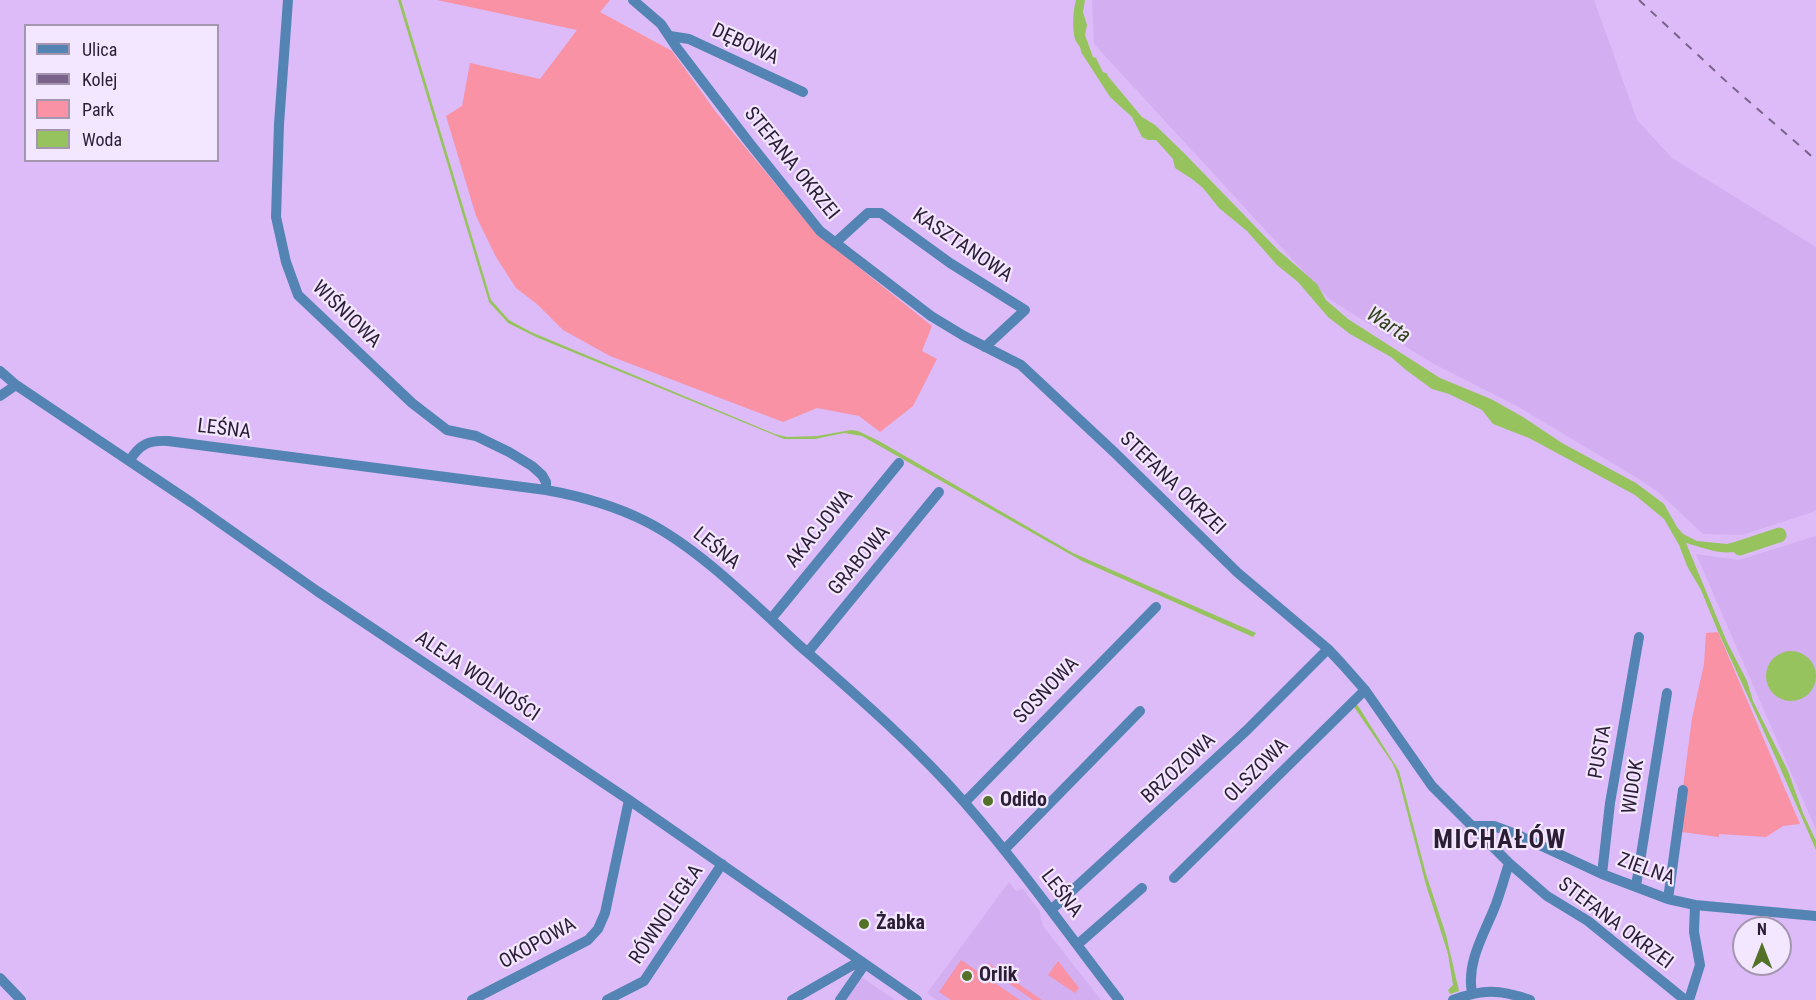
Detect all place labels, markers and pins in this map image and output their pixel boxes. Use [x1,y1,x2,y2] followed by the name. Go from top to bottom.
[1000,789,1047,813] place label: Odido
[981,794,995,808] marker: Odido
[876,912,925,936] place label: Żabka
[857,917,871,931] marker: Żabka
[979,964,1017,988] place label: Orlik
[960,969,974,983] marker: Orlik

